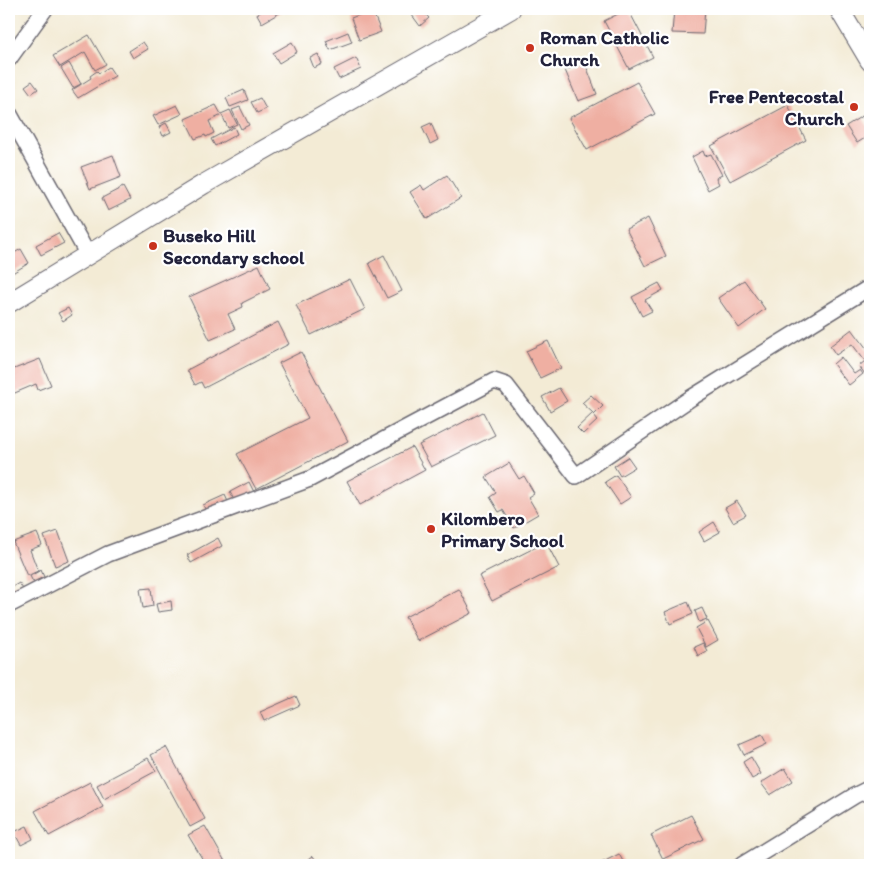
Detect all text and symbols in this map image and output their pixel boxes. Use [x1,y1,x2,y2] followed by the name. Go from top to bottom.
[540,26,669,71] place label: Roman Catholic Church
[524,42,536,54] marker: Roman Catholic Church
[709,85,845,130] place label: Free Pentecostal Church
[848,101,860,113] marker: Free Pentecostal Church
[163,224,305,269] place label: Buseko Hill Secondary school
[147,240,159,252] marker: Buseko Hill Secondary school
[441,507,564,552] place label: Kilombero Primary School
[425,523,437,535] marker: Kilombero Primary School

